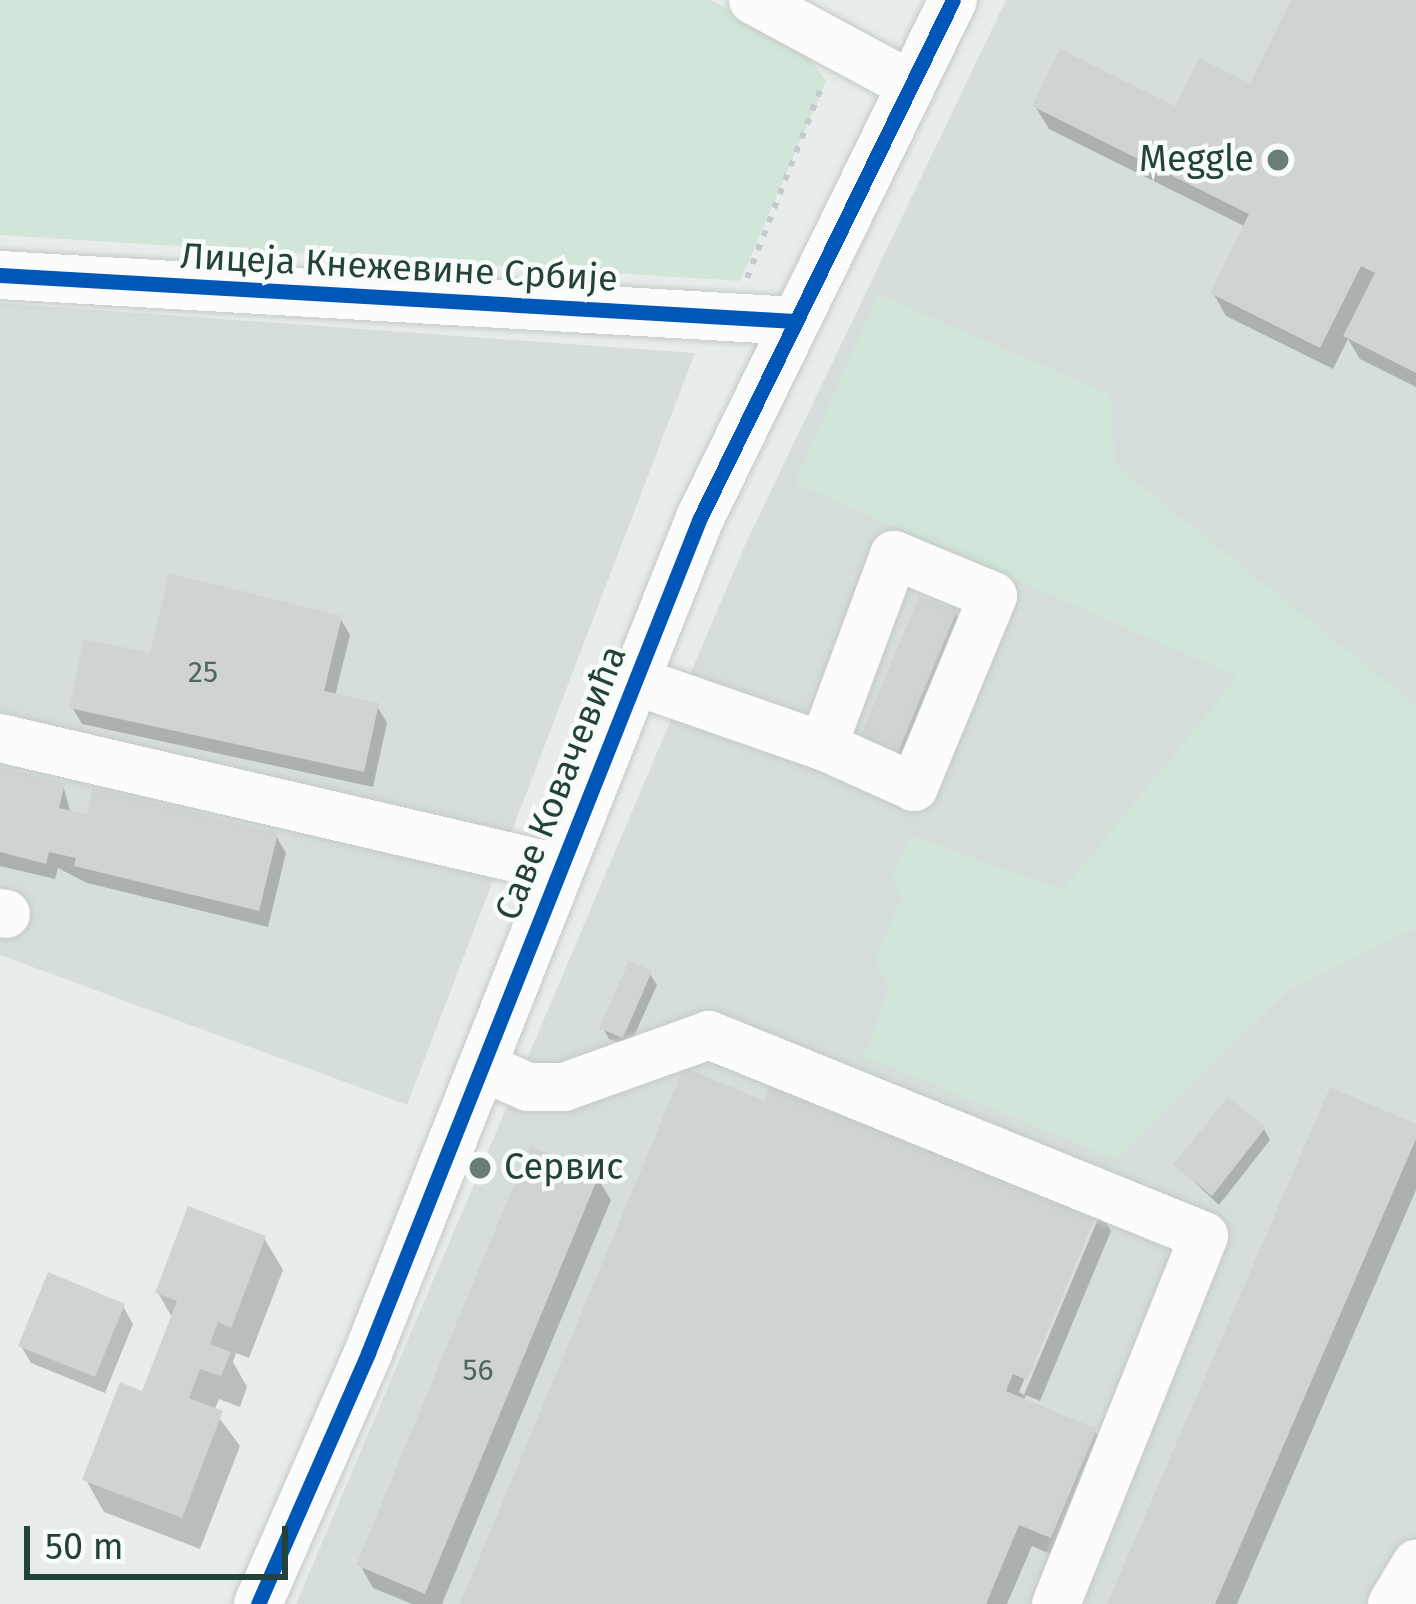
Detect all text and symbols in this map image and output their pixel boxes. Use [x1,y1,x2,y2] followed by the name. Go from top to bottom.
[1139,138,1254,182] place label: Meggle
[1265,147,1291,173] marker: Meggle
[179,235,619,301] street label: Лицеја Кнежевине Србије
[486,639,636,927] street label: Саве Ковачевића
[188,654,218,690] house number: 25
[504,1146,624,1190] place label: Сервис
[467,1155,493,1181] marker: Сервис
[462,1352,494,1388] house number: 56
[30,1502,294,1576] scale bar
[45,1525,124,1569] text: 50 m

